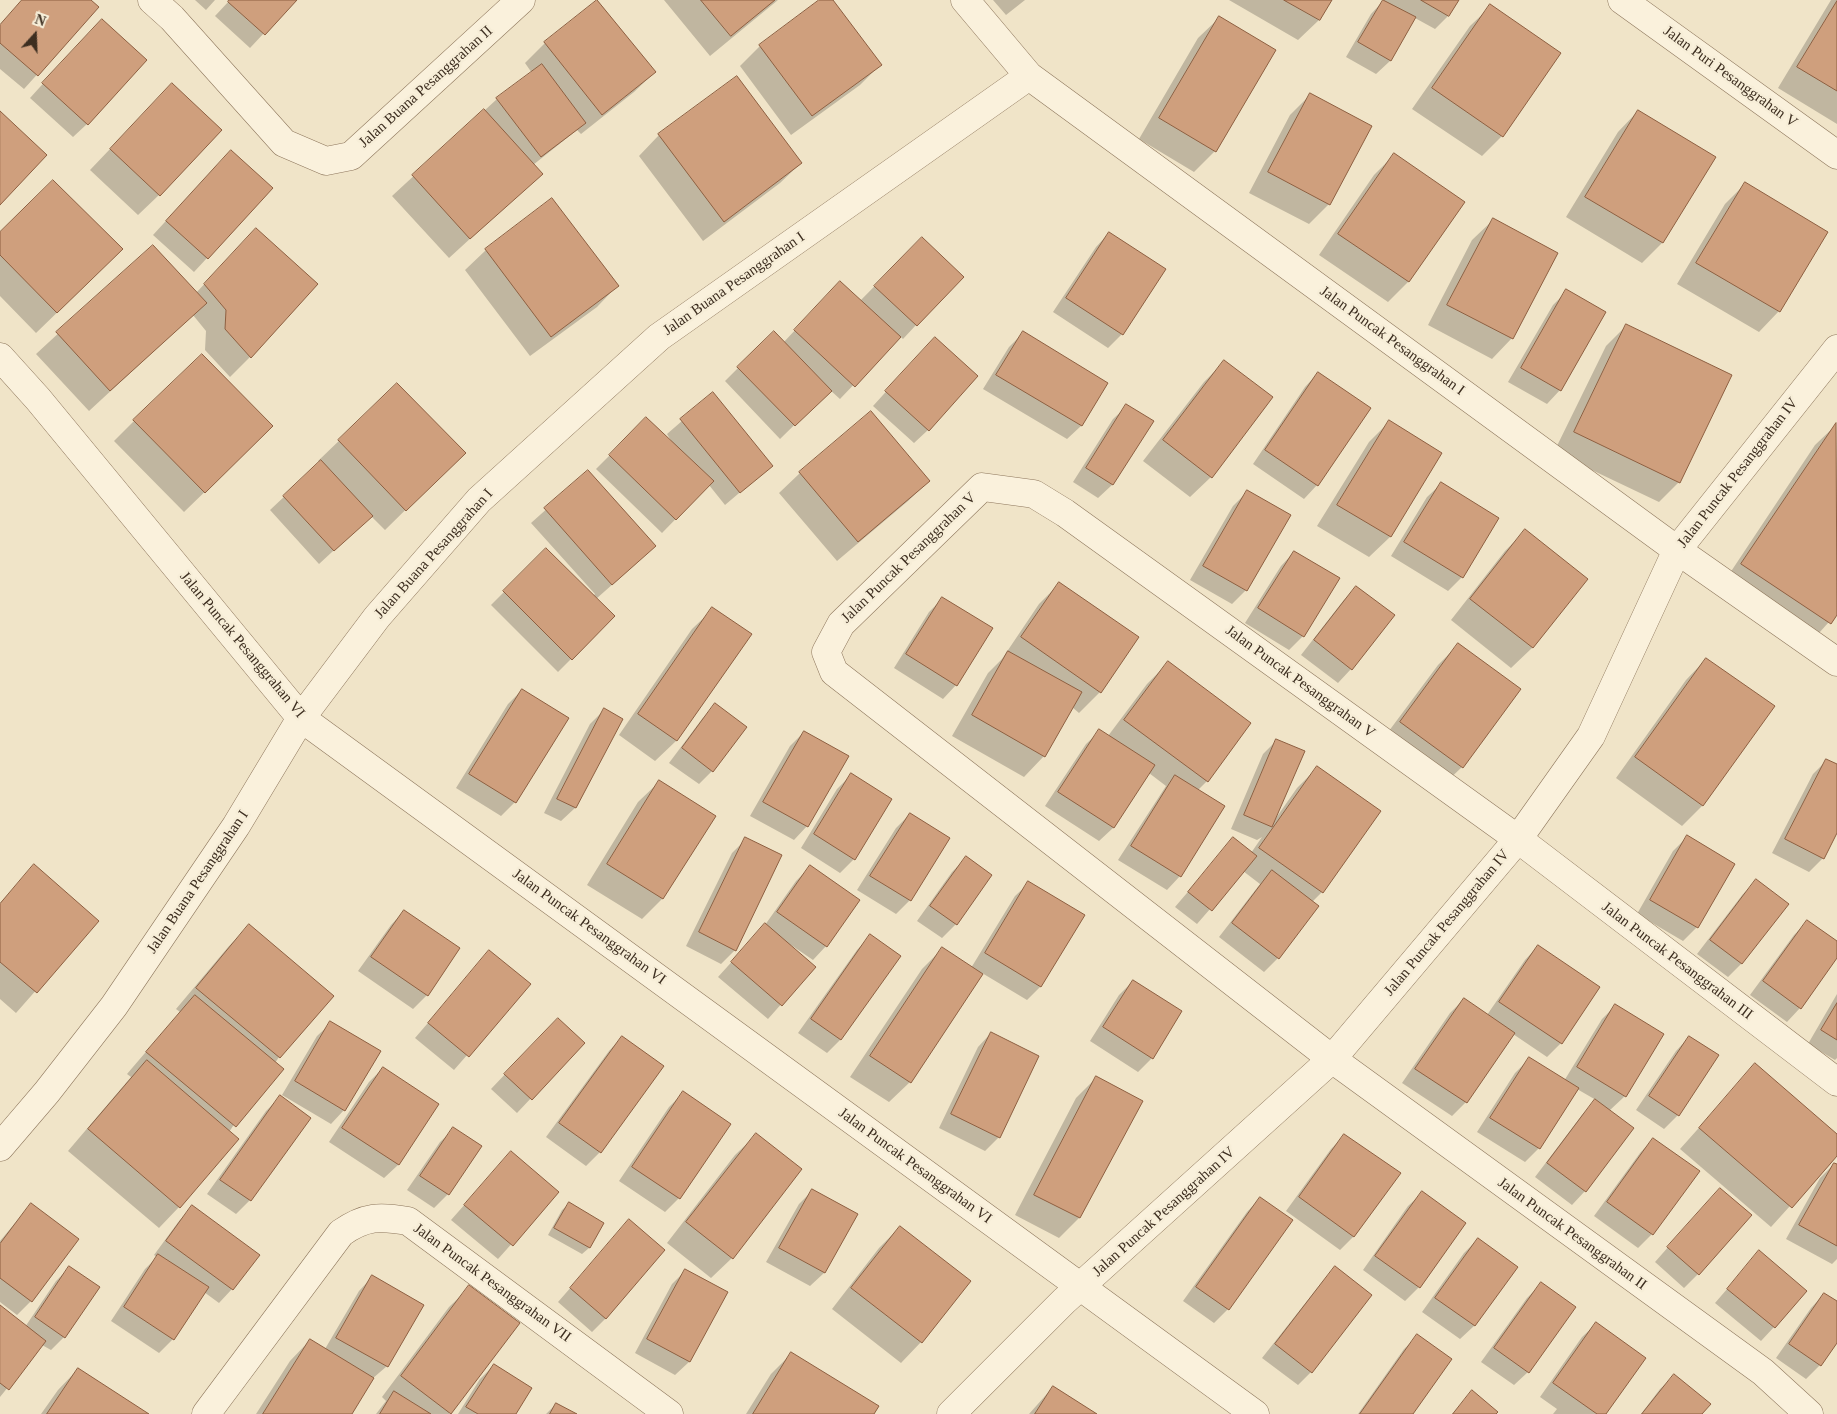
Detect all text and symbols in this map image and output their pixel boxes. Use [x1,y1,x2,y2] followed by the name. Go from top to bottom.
[10,10,60,60] north arrow
[33,12,48,29] text: N
[355,22,497,152] street label: Jalan Buana Pesanggrahan II
[1659,22,1801,132] street label: Jalan Puri Pesanggrahan V
[660,228,808,340] street label: Jalan Buana Pesanggrahan I
[1316,282,1468,400] street label: Jalan Puncak Pesanggrahan I
[1674,394,1802,552] street label: Jalan Puncak Pesanggrahan IV
[371,485,497,623] street label: Jalan Buana Pesanggrahan I
[838,489,980,627] street label: Jalan Puncak Pesanggrahan V
[176,568,308,722] street label: Jalan Puncak Pesanggrahan VI
[1222,622,1378,742] street label: Jalan Puncak Pesanggrahan V
[143,807,253,957] street label: Jalan Buana Pesanggrahan I
[1381,846,1513,1000] street label: Jalan Puncak Pesanggrahan IV
[509,865,669,989] street label: Jalan Puncak Pesanggrahan VI
[1598,898,1756,1024] street label: Jalan Puncak Pesanggrahan III
[835,1104,995,1228] street label: Jalan Puncak Pesanggrahan VI
[1089,1143,1239,1281] street label: Jalan Puncak Pesanggrahan IV
[1494,1174,1650,1294] street label: Jalan Puncak Pesanggrahan II
[410,1220,574,1346] street label: Jalan Puncak Pesanggrahan VII

